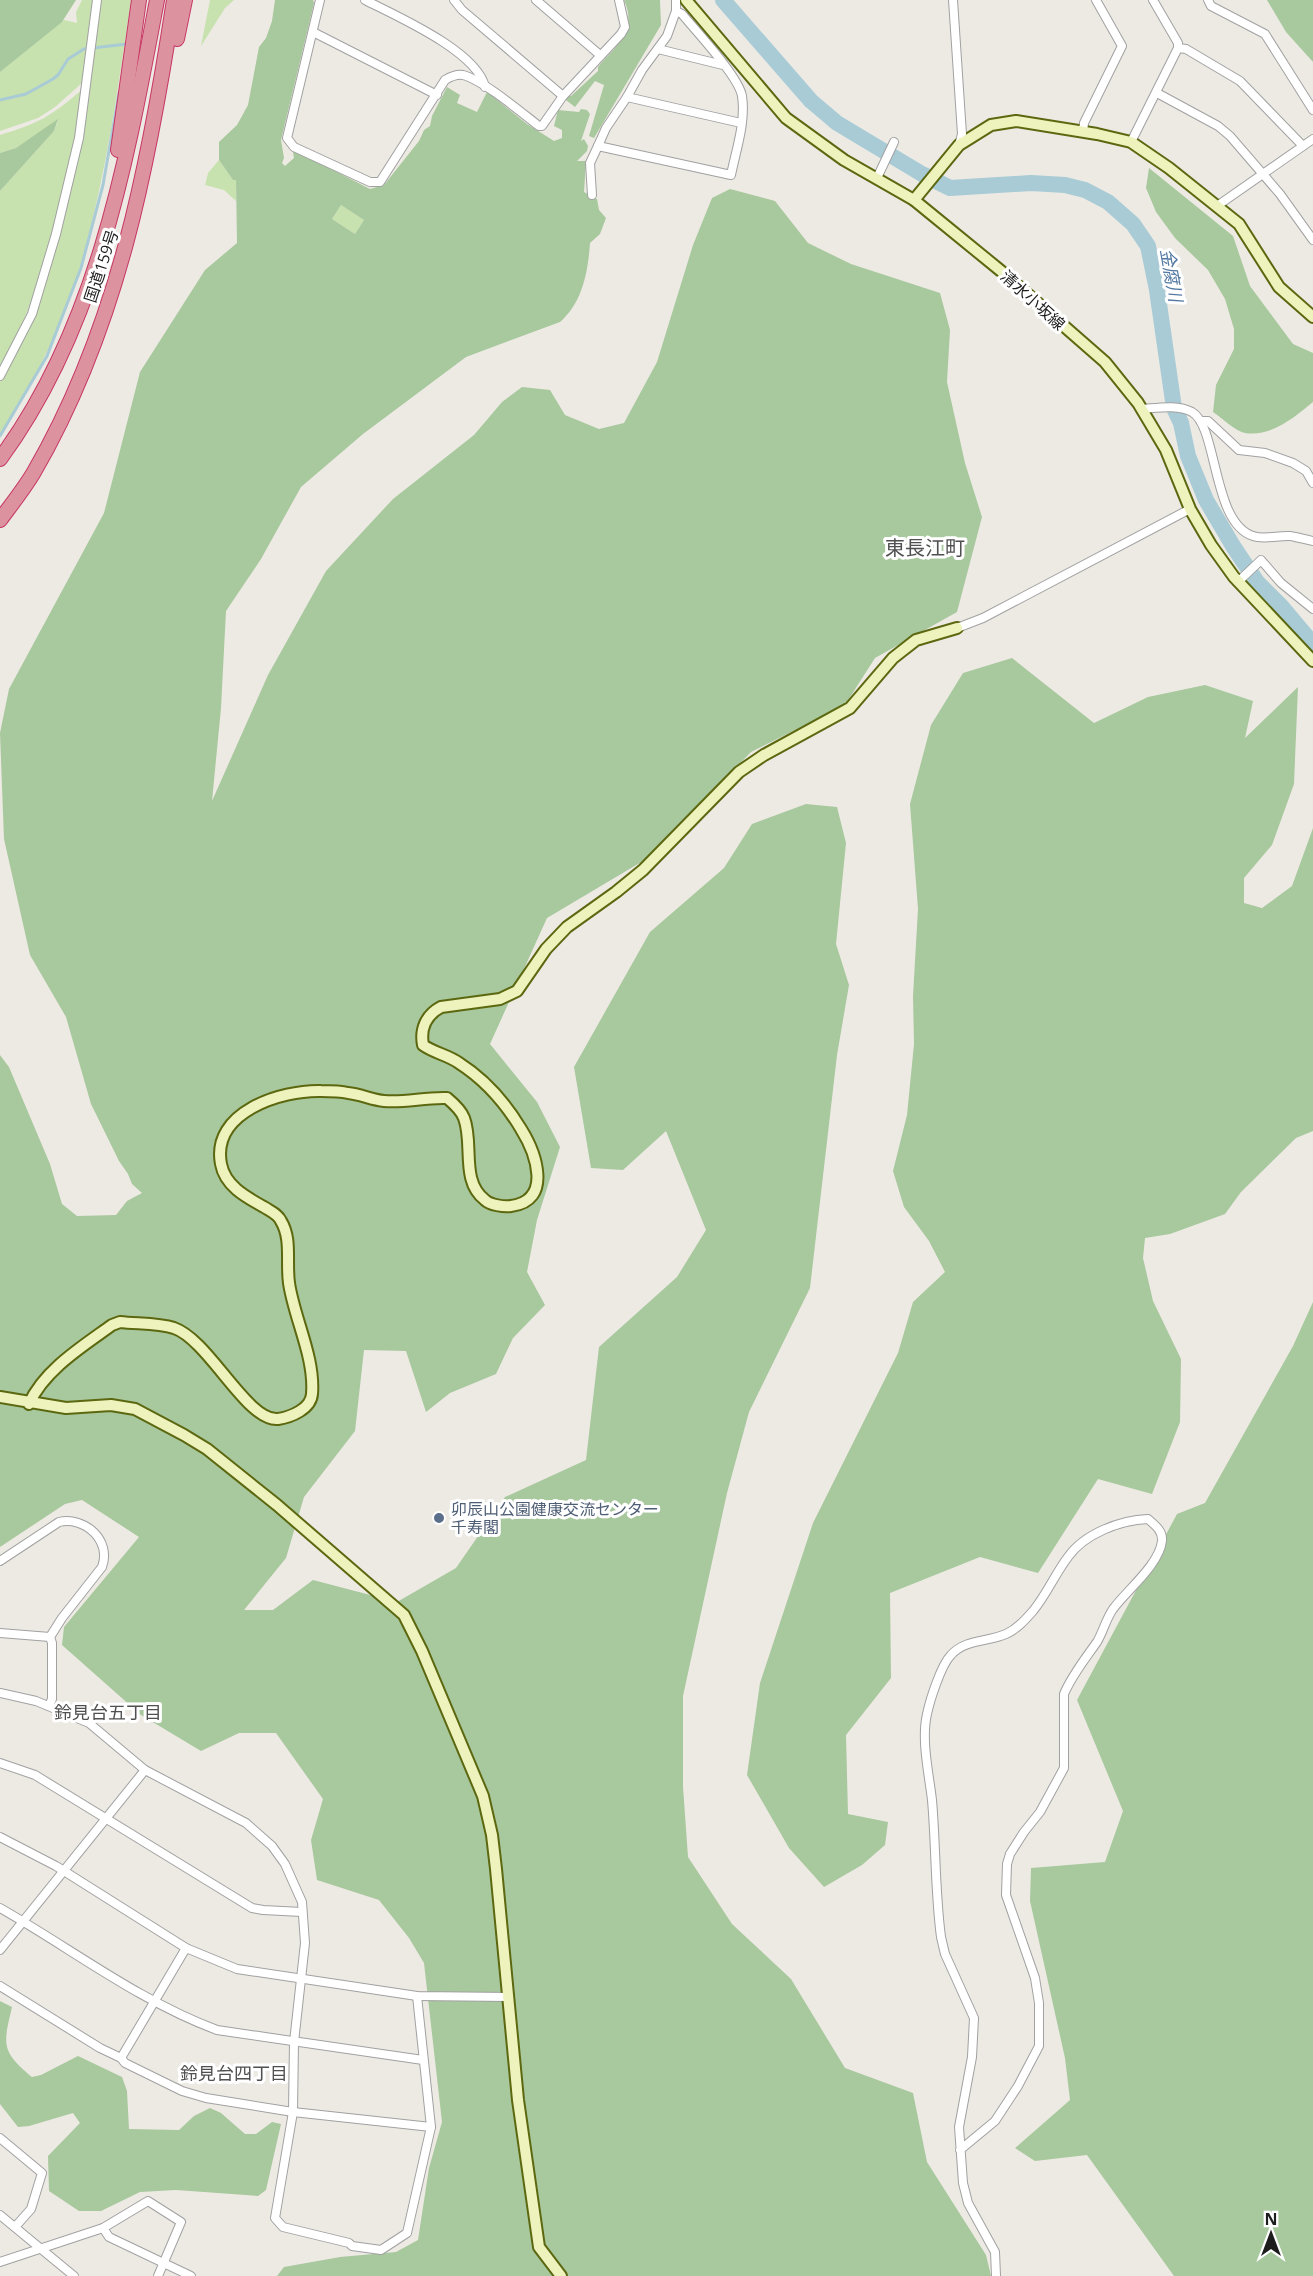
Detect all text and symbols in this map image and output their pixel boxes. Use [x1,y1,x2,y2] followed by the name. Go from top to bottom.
[79,227,123,305] street label: 国道159号
[1155,246,1189,306] water label: 金腐川
[996,265,1070,335] street label: 清水小坂線
[885,534,965,561] district label: 東長江町
[451,1498,659,1538] place label: 卯辰山公園健康交流センター 千寿閣
[432,1511,446,1525] marker: 卯辰山公園健康交流センター 千寿閣
[54,1700,162,1724] district label: 鈴見台五丁目
[180,2061,288,2085] district label: 鈴見台四丁目
[1241,2204,1301,2264] north arrow
[1264,2208,1278,2230] text: N

